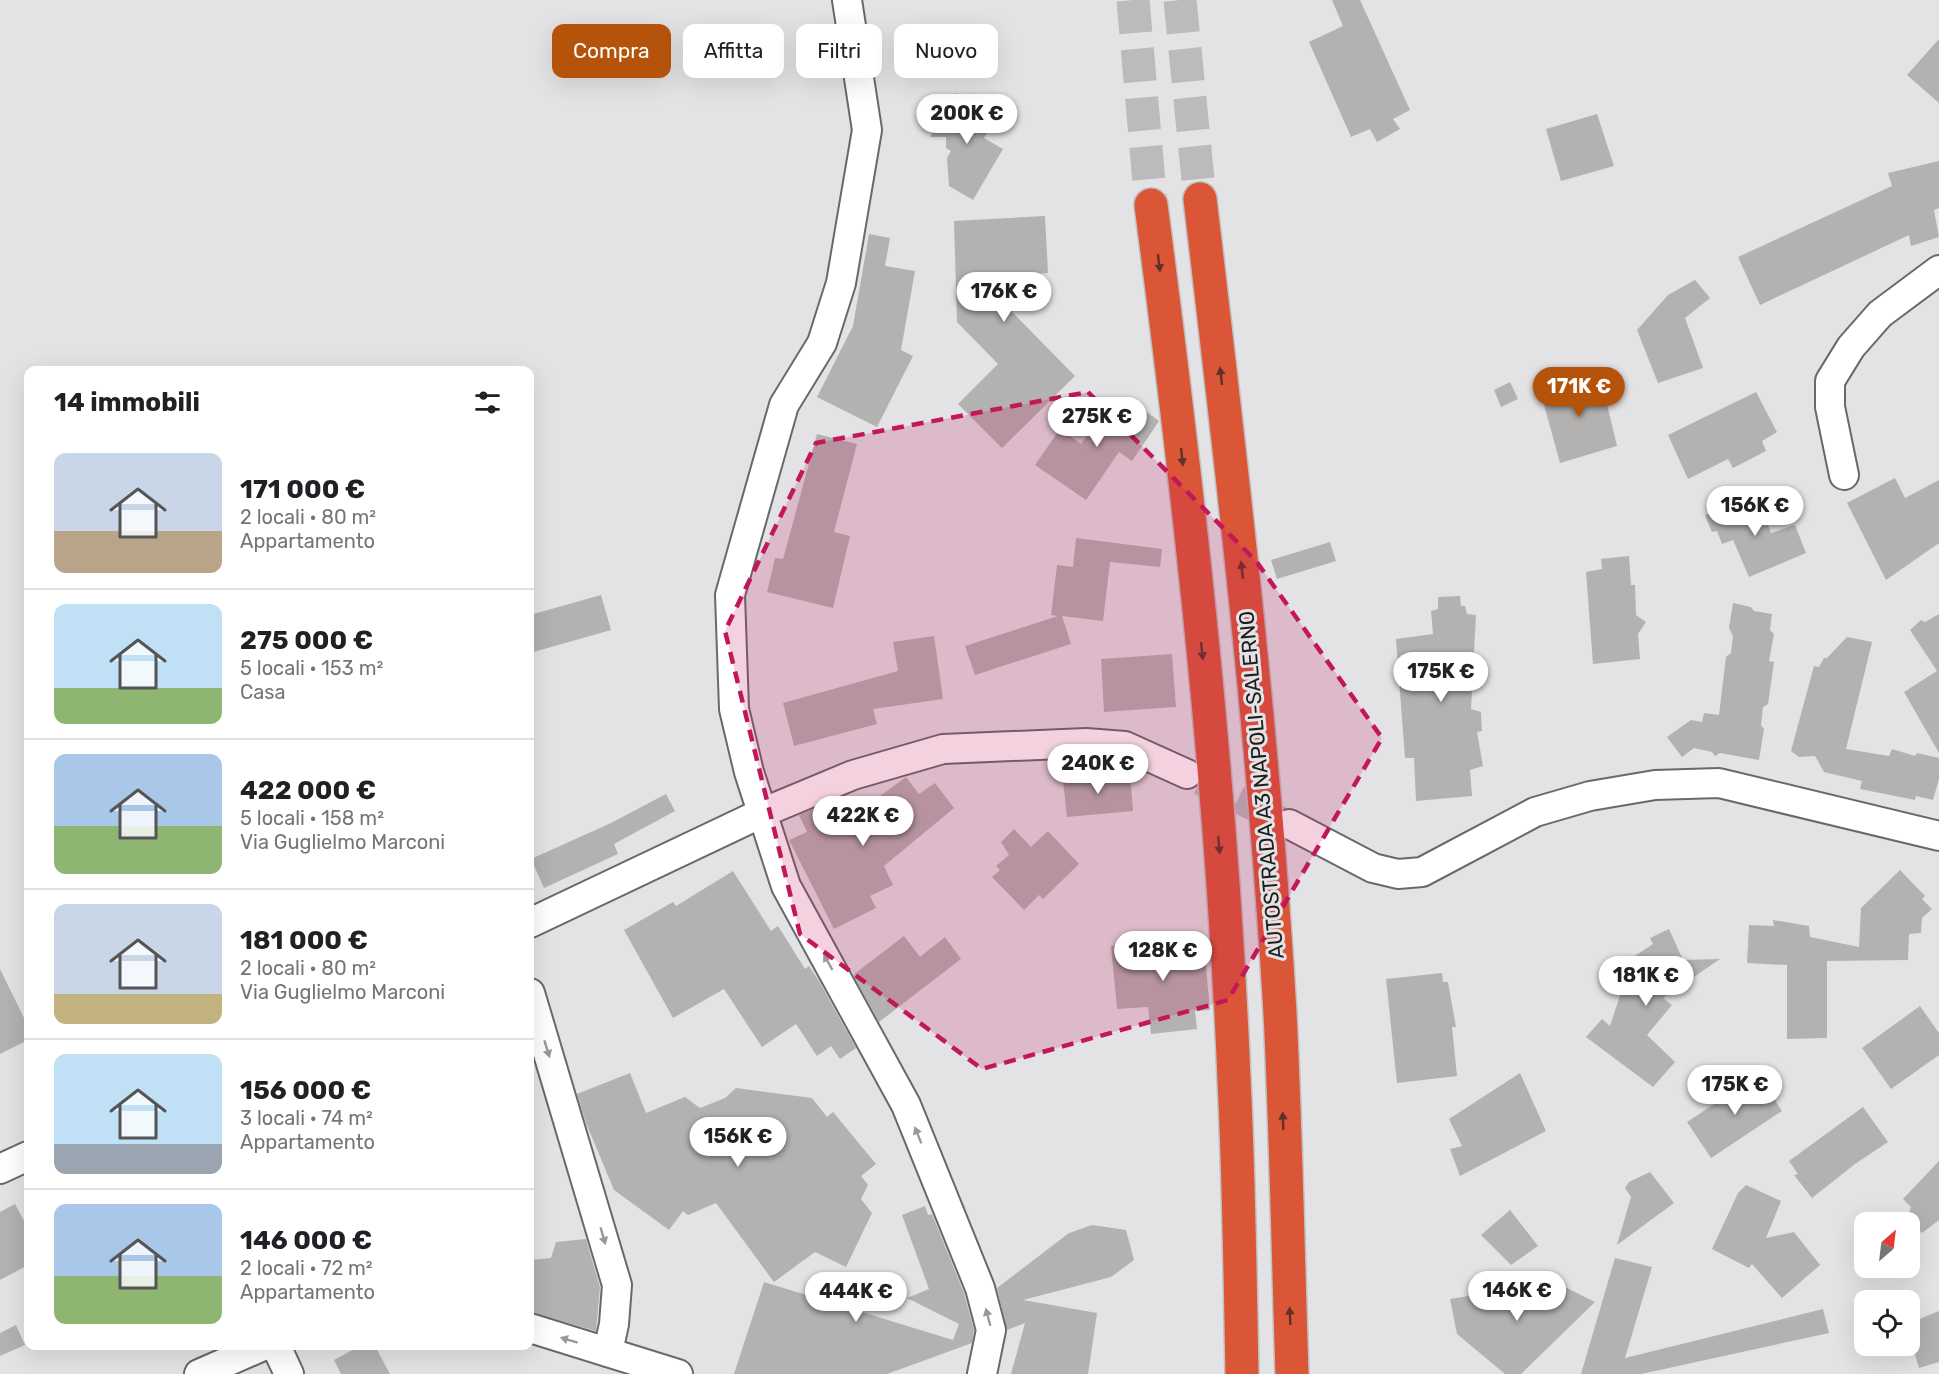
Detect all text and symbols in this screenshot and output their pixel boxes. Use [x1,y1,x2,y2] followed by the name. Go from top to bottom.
[552,24,671,78] chip: Compra
[683,24,784,78] chip: Affitta
[796,24,882,78] chip: Filtri
[894,24,998,78] chip: Nuovo
[918,94,1016,145] pin: 200K €
[930,101,1004,125] text: 200K €
[1154,254,1164,273] one-way arrow
[955,272,1053,323] pin: 176K €
[970,279,1038,303] text: 176K €
[1216,367,1226,386] one-way arrow
[1530,367,1628,418] pin: 171K €
[1547,374,1611,398] text: 171K €
[471,386,504,419] icon: filters
[54,387,200,418] text: 14 immobili
[1048,397,1146,448] pin: 275K €
[1062,404,1132,428] text: 275K €
[1177,447,1187,466] one-way arrow
[240,474,365,505] text: 171 000 €
[102,477,174,549] icon: home
[1706,486,1804,537] pin: 156K €
[1720,493,1790,517] text: 156K €
[240,505,376,529] text: 2 locali · 80 m²
[240,529,375,553] text: Appartamento
[1237,561,1247,580] one-way arrow
[1233,610,1289,960] street label: AUTOSTRADA A3 NAPOLI-SALERNO
[240,625,373,656] text: 275 000 €
[102,628,174,700] icon: home
[1197,641,1207,660] one-way arrow
[1392,652,1490,703] pin: 175K €
[240,656,383,680] text: 5 locali · 153 m²
[1407,659,1475,683] text: 175K €
[240,680,286,704] text: Casa
[1049,744,1147,795] pin: 240K €
[1061,751,1135,775] text: 240K €
[240,775,376,806] text: 422 000 €
[102,778,174,850] icon: home
[814,796,912,847] pin: 422K €
[827,803,899,827] text: 422K €
[240,806,384,830] text: 5 locali · 158 m²
[240,830,445,854] text: Via Guglielmo Marconi
[1214,835,1224,854] one-way arrow
[240,925,368,956] text: 181 000 €
[102,928,174,1000] icon: home
[1114,931,1212,982] pin: 128K €
[1128,938,1198,962] text: 128K €
[823,954,833,971] one-way arrow
[240,956,376,980] text: 2 locali · 80 m²
[1597,956,1695,1007] pin: 181K €
[1613,963,1679,987] text: 181K €
[240,980,445,1004] text: Via Guglielmo Marconi
[543,1040,552,1058] one-way arrow
[1686,1065,1784,1116] pin: 175K €
[1701,1072,1769,1096] text: 175K €
[240,1075,371,1106] text: 156 000 €
[102,1078,174,1150] icon: home
[240,1106,373,1130] text: 3 locali · 74 m²
[1279,1111,1288,1130] one-way arrow
[689,1117,787,1168] pin: 156K €
[703,1124,773,1148] text: 156K €
[913,1126,923,1144] one-way arrow
[240,1130,375,1154] text: Appartamento
[1854,1212,1920,1278] north arrow
[1854,1212,1920,1356] map controls
[240,1225,372,1256] text: 146 000 €
[599,1227,609,1245] one-way arrow
[102,1228,174,1300] icon: home
[240,1256,373,1280] text: 2 locali · 72 m²
[1468,1271,1566,1322] pin: 146K €
[807,1272,905,1323] pin: 444K €
[1482,1278,1552,1302] text: 146K €
[819,1279,893,1303] text: 444K €
[240,1280,375,1304] text: Appartamento
[1854,1290,1920,1356] button: locate
[1285,1306,1295,1325] one-way arrow
[983,1308,992,1326] one-way arrow
[560,1335,578,1344] one-way arrow

